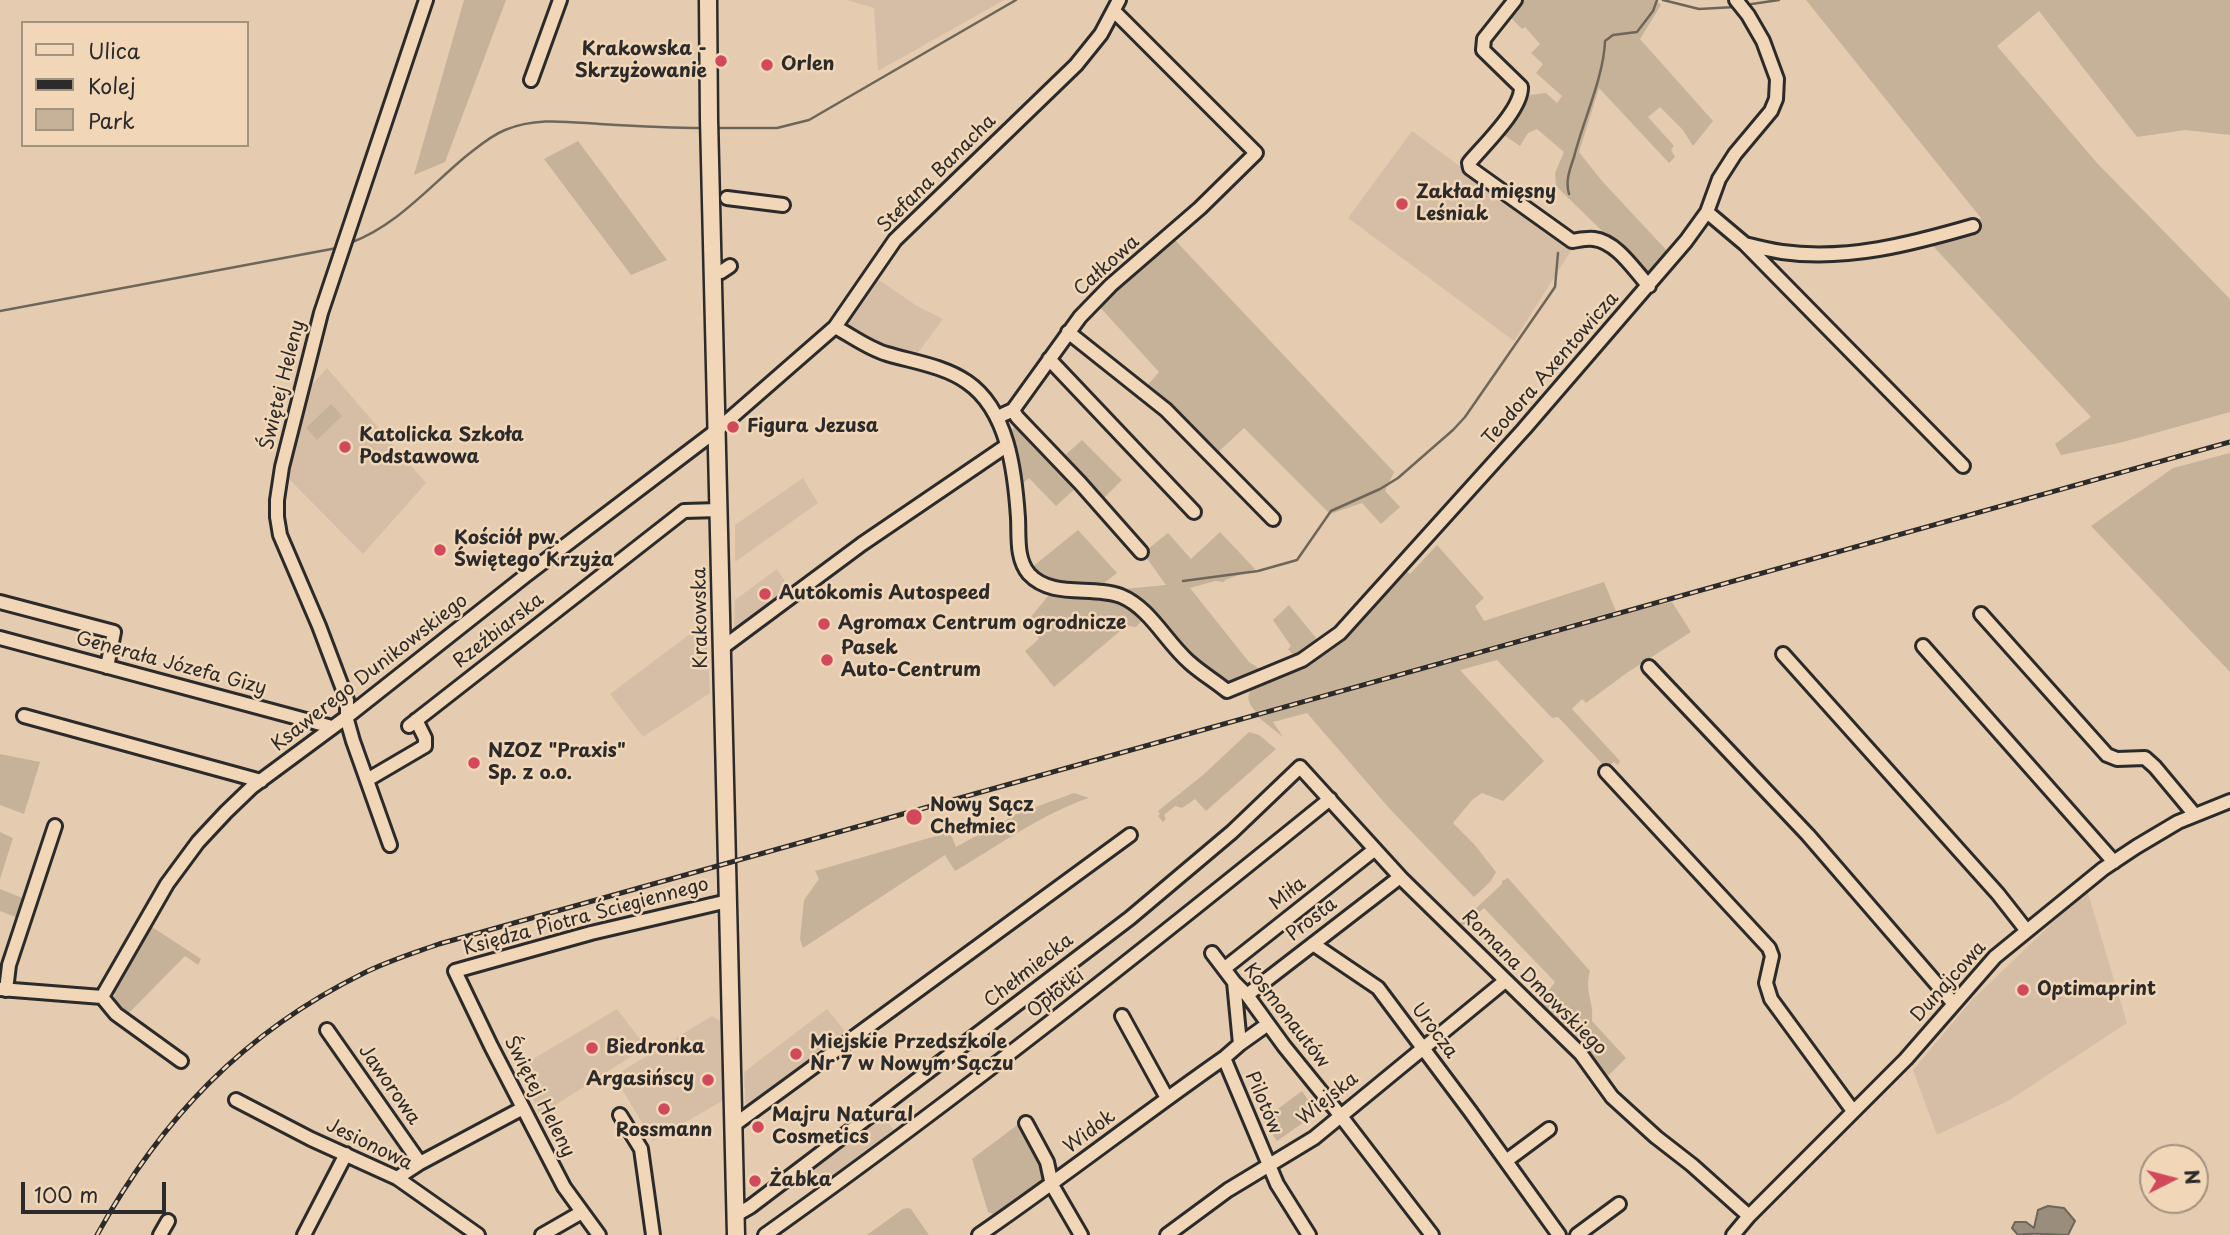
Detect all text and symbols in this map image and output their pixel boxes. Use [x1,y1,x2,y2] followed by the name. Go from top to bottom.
[21,21,248,147] legend
[88,34,140,66] text: Ulica
[575,39,707,83] place label: Krakowska - Skrzyżowanie
[713,53,729,69] marker: Krakowska - Skrzyżowanie
[781,54,834,76] place label: Orlen
[759,57,775,73] marker: Orlen
[88,69,136,101] text: Kolej
[88,104,135,136] text: Park
[873,110,1001,238] street label: Stefana Banacha
[1416,182,1556,226] place label: Zakład mięsny Leśniak
[1394,196,1410,212] marker: Zakład mięsny Leśniak
[1070,231,1144,301] street label: Całkowa
[1478,288,1624,450] street label: Teodora Axentowicza
[256,318,310,452] street label: Świętej Heleny
[747,416,879,438] place label: Figura Jezusa
[725,419,741,435] marker: Figura Jezusa
[359,425,524,469] place label: Katolicka Szkoła Podstawowa
[337,439,353,455] marker: Katolicka Szkoła Podstawowa
[454,528,614,572] place label: Kościół pw. Świętego Krzyża
[432,542,448,558] marker: Kościół pw. Świętego Krzyża
[689,567,713,669] street label: Krakowska
[779,583,990,605] place label: Autokomis Autospeed
[757,586,773,602] marker: Autokomis Autospeed
[268,589,472,757] street label: Ksawerego Dunikowskiego
[449,589,549,673] street label: Rzeźbiarska
[838,613,1126,635] place label: Agromax Centrum ogrodnicze
[816,616,832,632] marker: Agromax Centrum ogrodnicze
[73,628,269,700] street label: Generała Józefa Gizy
[841,638,981,682] place label: Pasek Auto-Centrum
[819,652,835,668] marker: Pasek Auto-Centrum
[488,741,626,785] place label: NZOZ "Praxis" Sp. z o.o.
[466,755,482,771] marker: NZOZ "Praxis" Sp. z o.o.
[930,795,1034,839] place label: Nowy Sącz Chełmiec
[904,807,924,827] marker: Nowy Sącz Chełmiec
[461,873,711,961] street label: Księdza Piotra Ściegiennego
[1265,873,1311,915] street label: Miła
[1282,893,1342,947] street label: Prosta
[1457,906,1611,1060] street label: Romana Dmowskiego
[980,929,1078,1013] street label: Chełmiecka
[1907,937,1991,1027] street label: Dunajcowa
[1238,959,1334,1073] street label: Kosmonautów
[1023,965,1089,1023] street label: Opłotki
[2037,979,2156,1001] place label: Optimaprint
[2015,982,2031,998] marker: Optimaprint
[1406,999,1462,1063] street label: Urocza
[810,1032,1014,1076] place label: Miejskie Przedszkole Nr 7 w Nowym Sączu
[499,1033,579,1161] street label: Świętej Heleny
[606,1037,705,1059] place label: Biedronka
[584,1040,600,1056] marker: Biedronka
[353,1041,425,1129] street label: Jaworowa
[788,1046,804,1062] marker: Miejskie Przedszkole Nr 7 w Nowym Sączu
[1240,1068,1286,1138] street label: Pilotów
[1293,1068,1363,1130] street label: Wiejska
[586,1069,694,1091] place label: Argasińscy
[700,1072,716,1088] marker: Argasińscy
[656,1101,672,1117] marker: Rossmann
[772,1105,913,1149] place label: Majru Natural Cosmetics
[1060,1105,1120,1159] street label: Widok
[322,1114,416,1176] street label: Jesionowa
[750,1119,766,1135] marker: Majru Natural Cosmetics
[616,1120,712,1142] place label: Rossmann
[2139,1144,2209,1214] north arrow
[24,1168,170,1212] scale bar
[2178,1168,2208,1186] text: N
[769,1170,832,1192] place label: Żabka
[747,1173,763,1189] marker: Żabka
[34,1178,98,1210] text: 100 m

